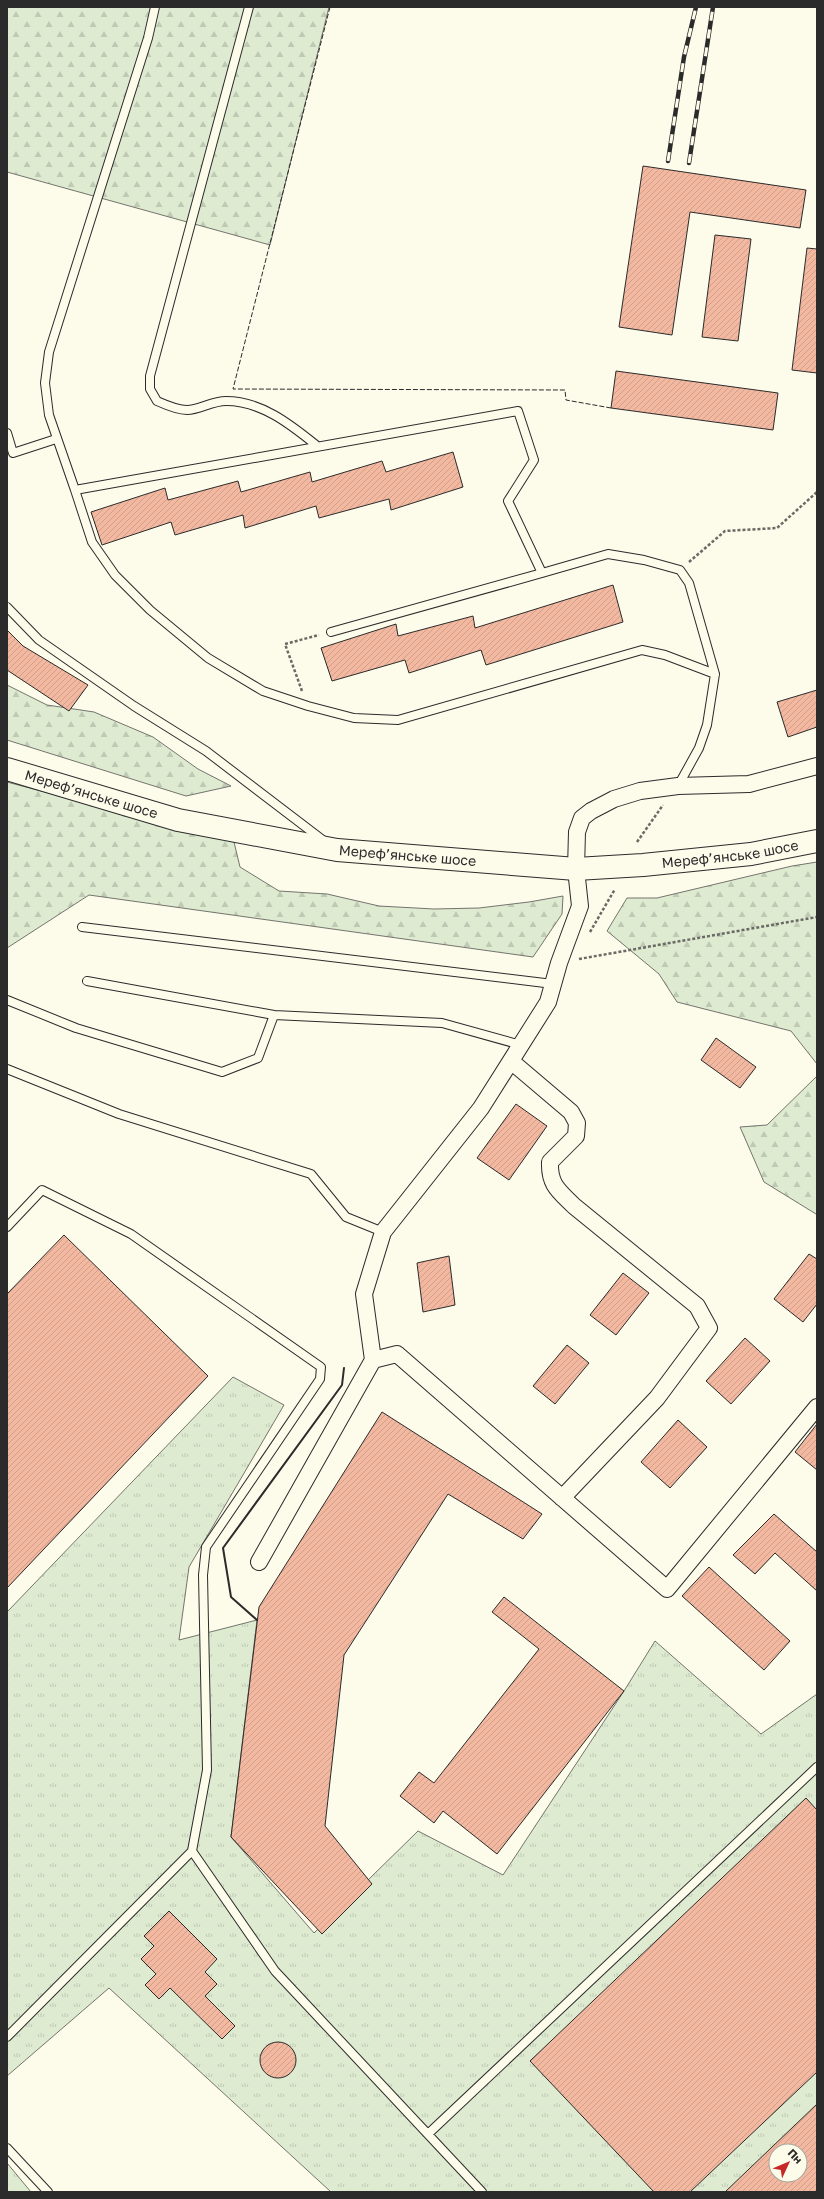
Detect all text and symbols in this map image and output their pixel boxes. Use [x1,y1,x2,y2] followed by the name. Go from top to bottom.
[23,766,160,822] street label: Мереф’янське шосе
[661,836,800,871] street label: Мереф’янське шосе
[338,841,477,869] street label: Мереф’янське шосе
[768,2143,808,2183] north arrow
[786,2146,806,2166] text: Пн

